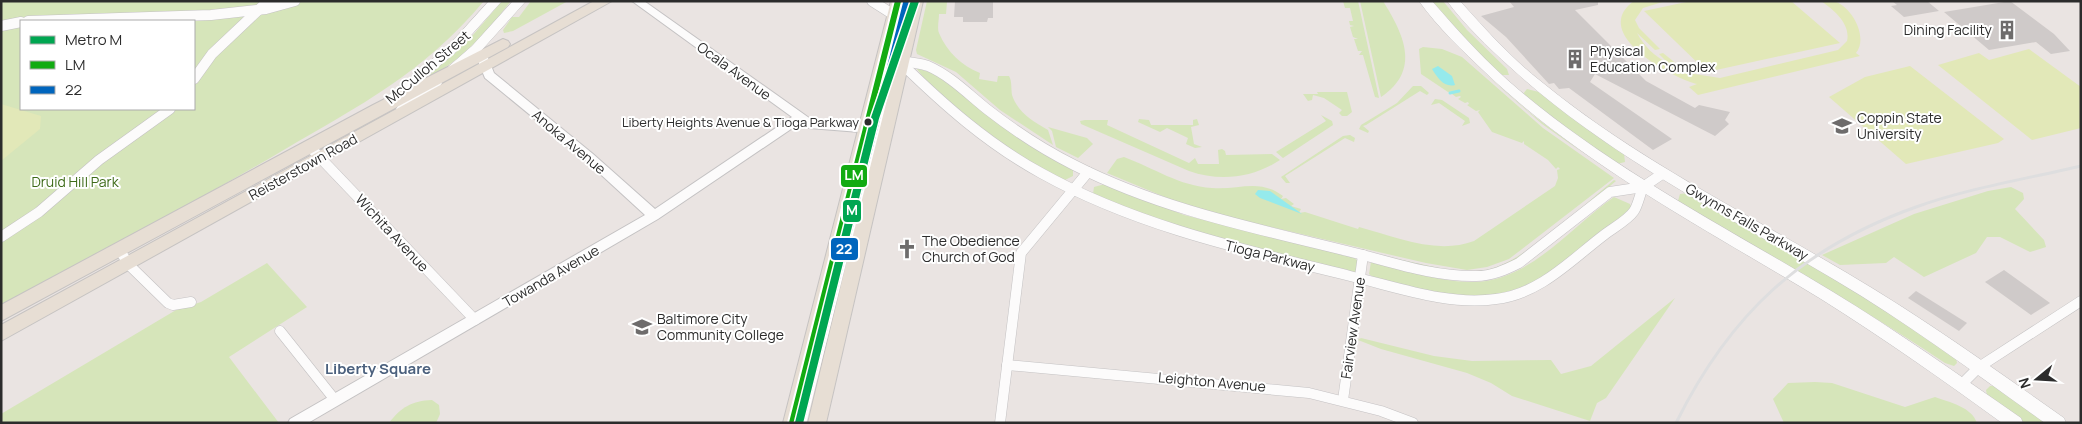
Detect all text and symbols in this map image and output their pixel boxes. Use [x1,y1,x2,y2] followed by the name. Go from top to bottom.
[1996,19,2018,41] building icon: Dining Facility
[20,20,195,110] legend
[1904,20,1993,39] place label: Dining Facility
[381,25,474,108] street label: McCulloh Street
[65,29,122,50] text: Metro M
[693,37,775,104] street label: Ocala Avenue
[1590,41,1716,76] place label: Physical Education Complex
[1564,48,1586,70] building icon: Physical Education Complex
[65,54,85,75] text: LM
[65,79,82,100] text: 22
[528,105,610,178] street label: Anoka Avenue
[1857,108,1942,143] place label: Coppin State University
[622,113,859,131] place label: Liberty Heights Avenue & Tioga Parkway
[1831,115,1853,137] school or university icon: Coppin State University
[863,117,873,127] marker: Liberty Heights Avenue & Tioga Parkway
[245,129,361,204] street label: Reisterstown Road
[840,164,868,188] line badge: LM
[844,165,864,184] text: LM
[31,172,120,191] park label: Druid Hill Park
[1682,179,1813,265] street label: Gwynns Falls Parkway
[351,190,433,276] street label: Wichita Avenue
[842,199,862,223] line badge: M
[846,200,858,219] text: M
[922,231,1020,266] place label: The Obedience Church of God
[1223,235,1318,276] street label: Tioga Parkway
[830,237,859,261] line badge: 22
[896,238,918,260] church icon: The Obedience Church of God
[836,239,852,258] text: 22
[499,240,602,311] street label: Towanda Avenue
[1336,276,1369,380] street label: Fairview Avenue
[657,309,784,344] place label: Baltimore City Community College
[631,316,653,338] school or university icon: Baltimore City Community College
[2012,354,2062,404] north arrow
[325,358,431,379] district label: Liberty Square
[1157,367,1267,396] street label: Leighton Avenue
[2014,375,2035,391] text: N

